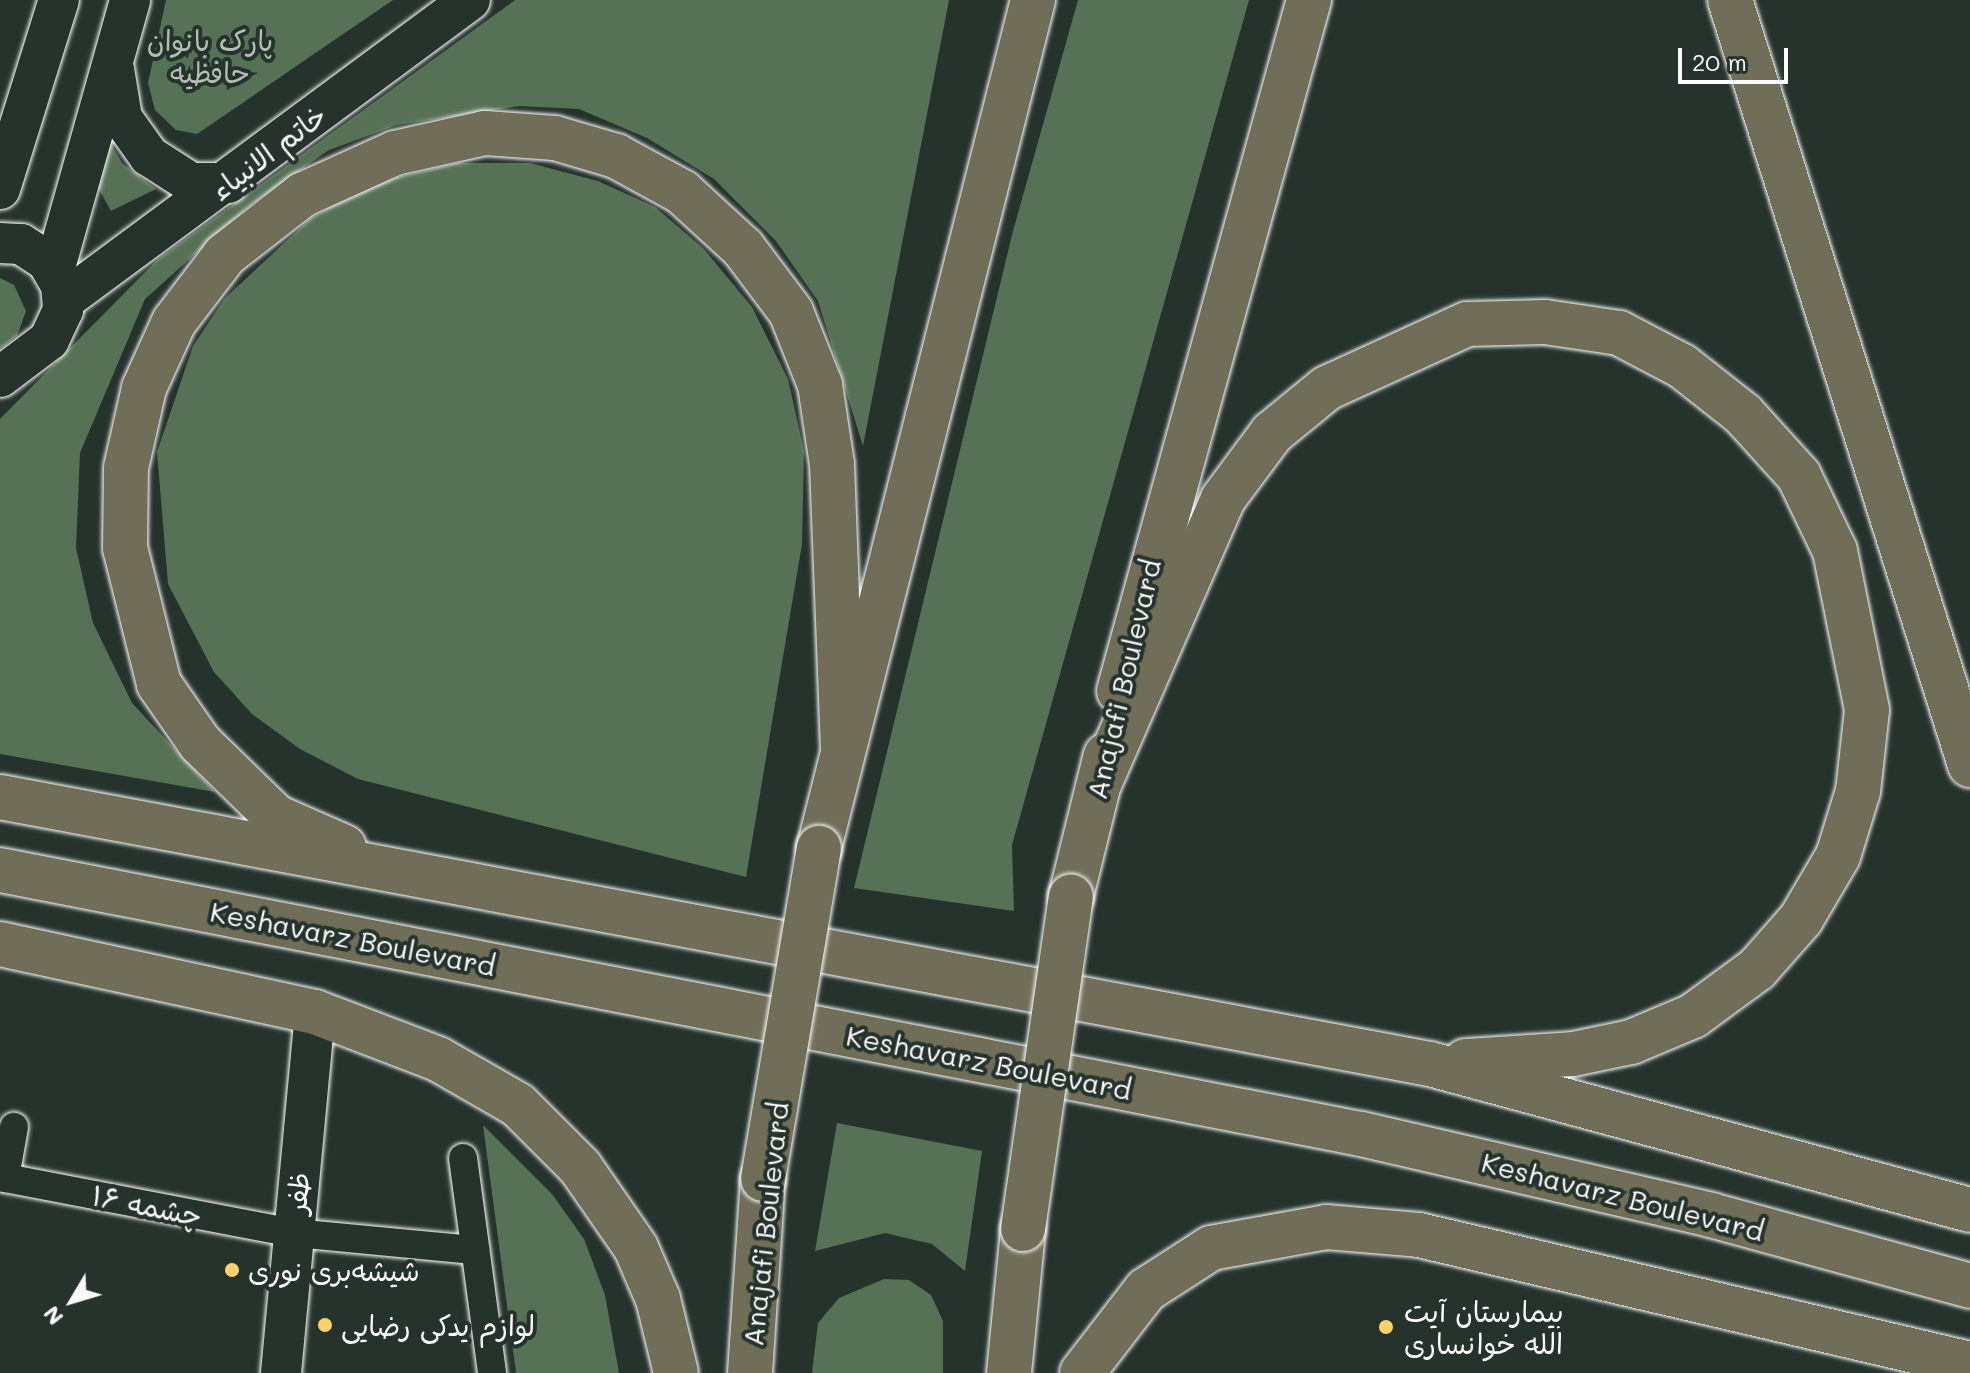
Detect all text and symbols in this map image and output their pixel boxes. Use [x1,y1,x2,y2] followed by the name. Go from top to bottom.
[147,23,273,89] park label: پارک بانوان حافظیه
[1682,32,1792,82] scale bar
[1692,46,1747,77] text: 20 m
[203,98,333,206] street label: خاتم الانبیاء
[1079,556,1167,802] street label: Anajafi Boulevard
[208,894,498,982] street label: Keshavarz Boulevard
[844,1018,1134,1106] street label: Keshavarz Boulevard
[735,1100,795,1348] street label: Anajafi Boulevard
[1478,1145,1768,1247] street label: Keshavarz Boulevard
[278,1171,316,1215] street label: ظفر
[89,1178,205,1232] street label: چشمه ۱۶
[248,1253,420,1287] place label: شیشه‌بری نوری
[32,1261,112,1341] north arrow
[223,1261,241,1279] marker: شیشه‌بری نوری
[1404,1294,1564,1360] place label: بیمارستان آیت الله خوانساری
[36,1301,69,1332] text: N
[341,1308,535,1342] place label: لوازم یدکی رضایی
[316,1316,334,1334] marker: لوازم یدکی رضایی
[1375,1316,1397,1338] marker: بیمارستان آیت الله خوانساری

